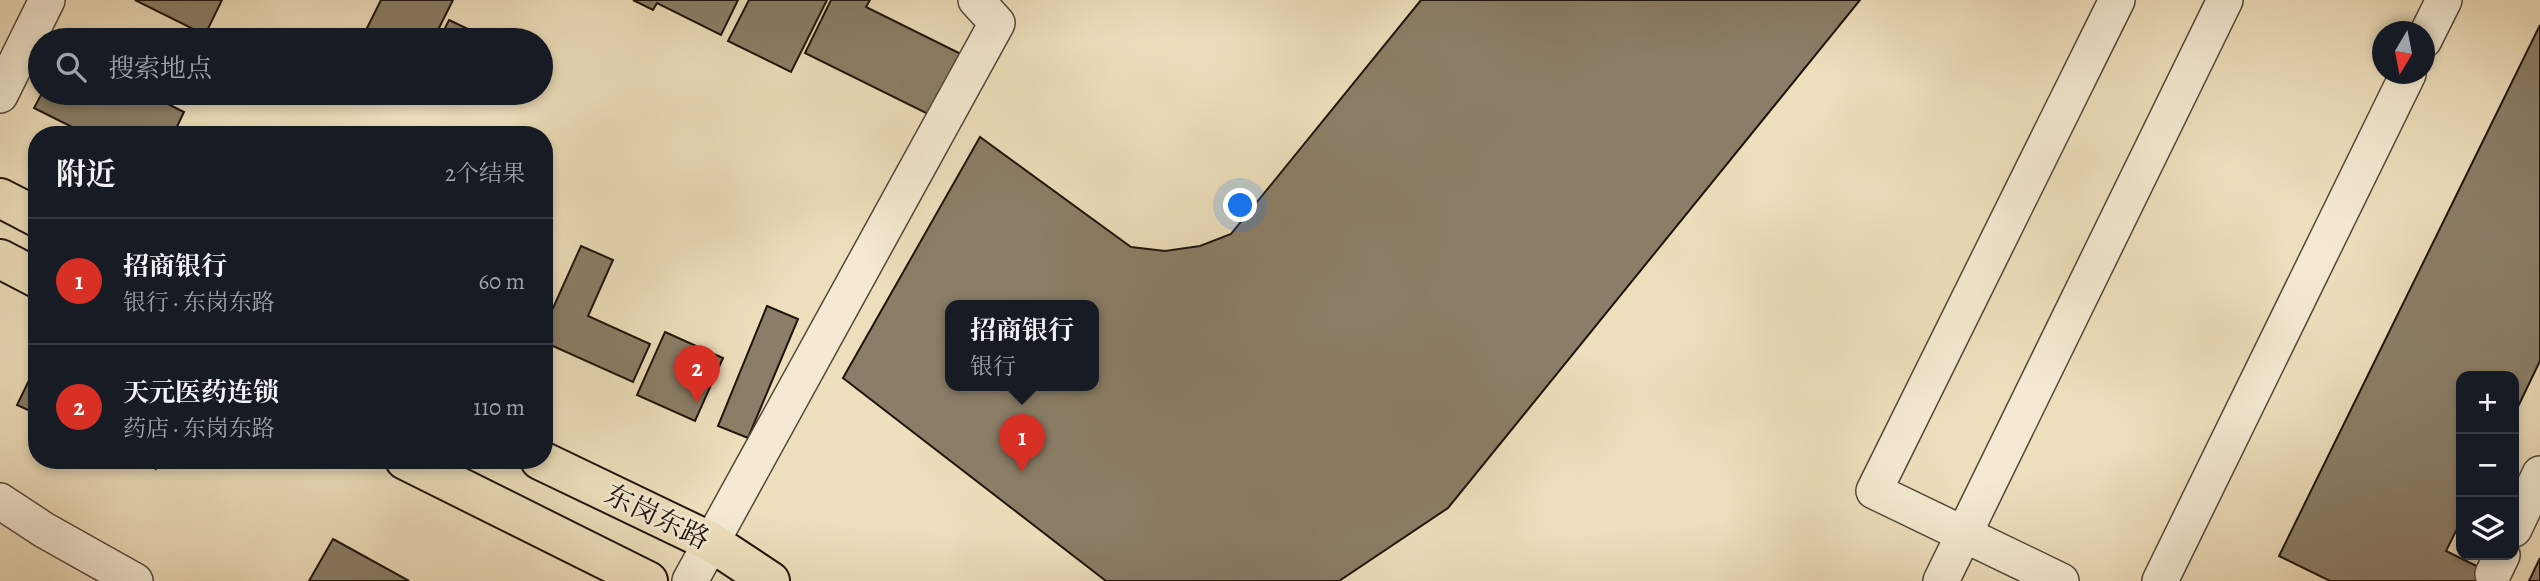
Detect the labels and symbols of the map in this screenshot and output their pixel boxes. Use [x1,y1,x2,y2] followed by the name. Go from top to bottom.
[2372,21,2435,84] north arrow
[1223,188,1257,222] your location
[674,345,720,403] pin: 2
[999,414,1045,472] pin: 1
[598,475,716,559] street label: 东岗东路

